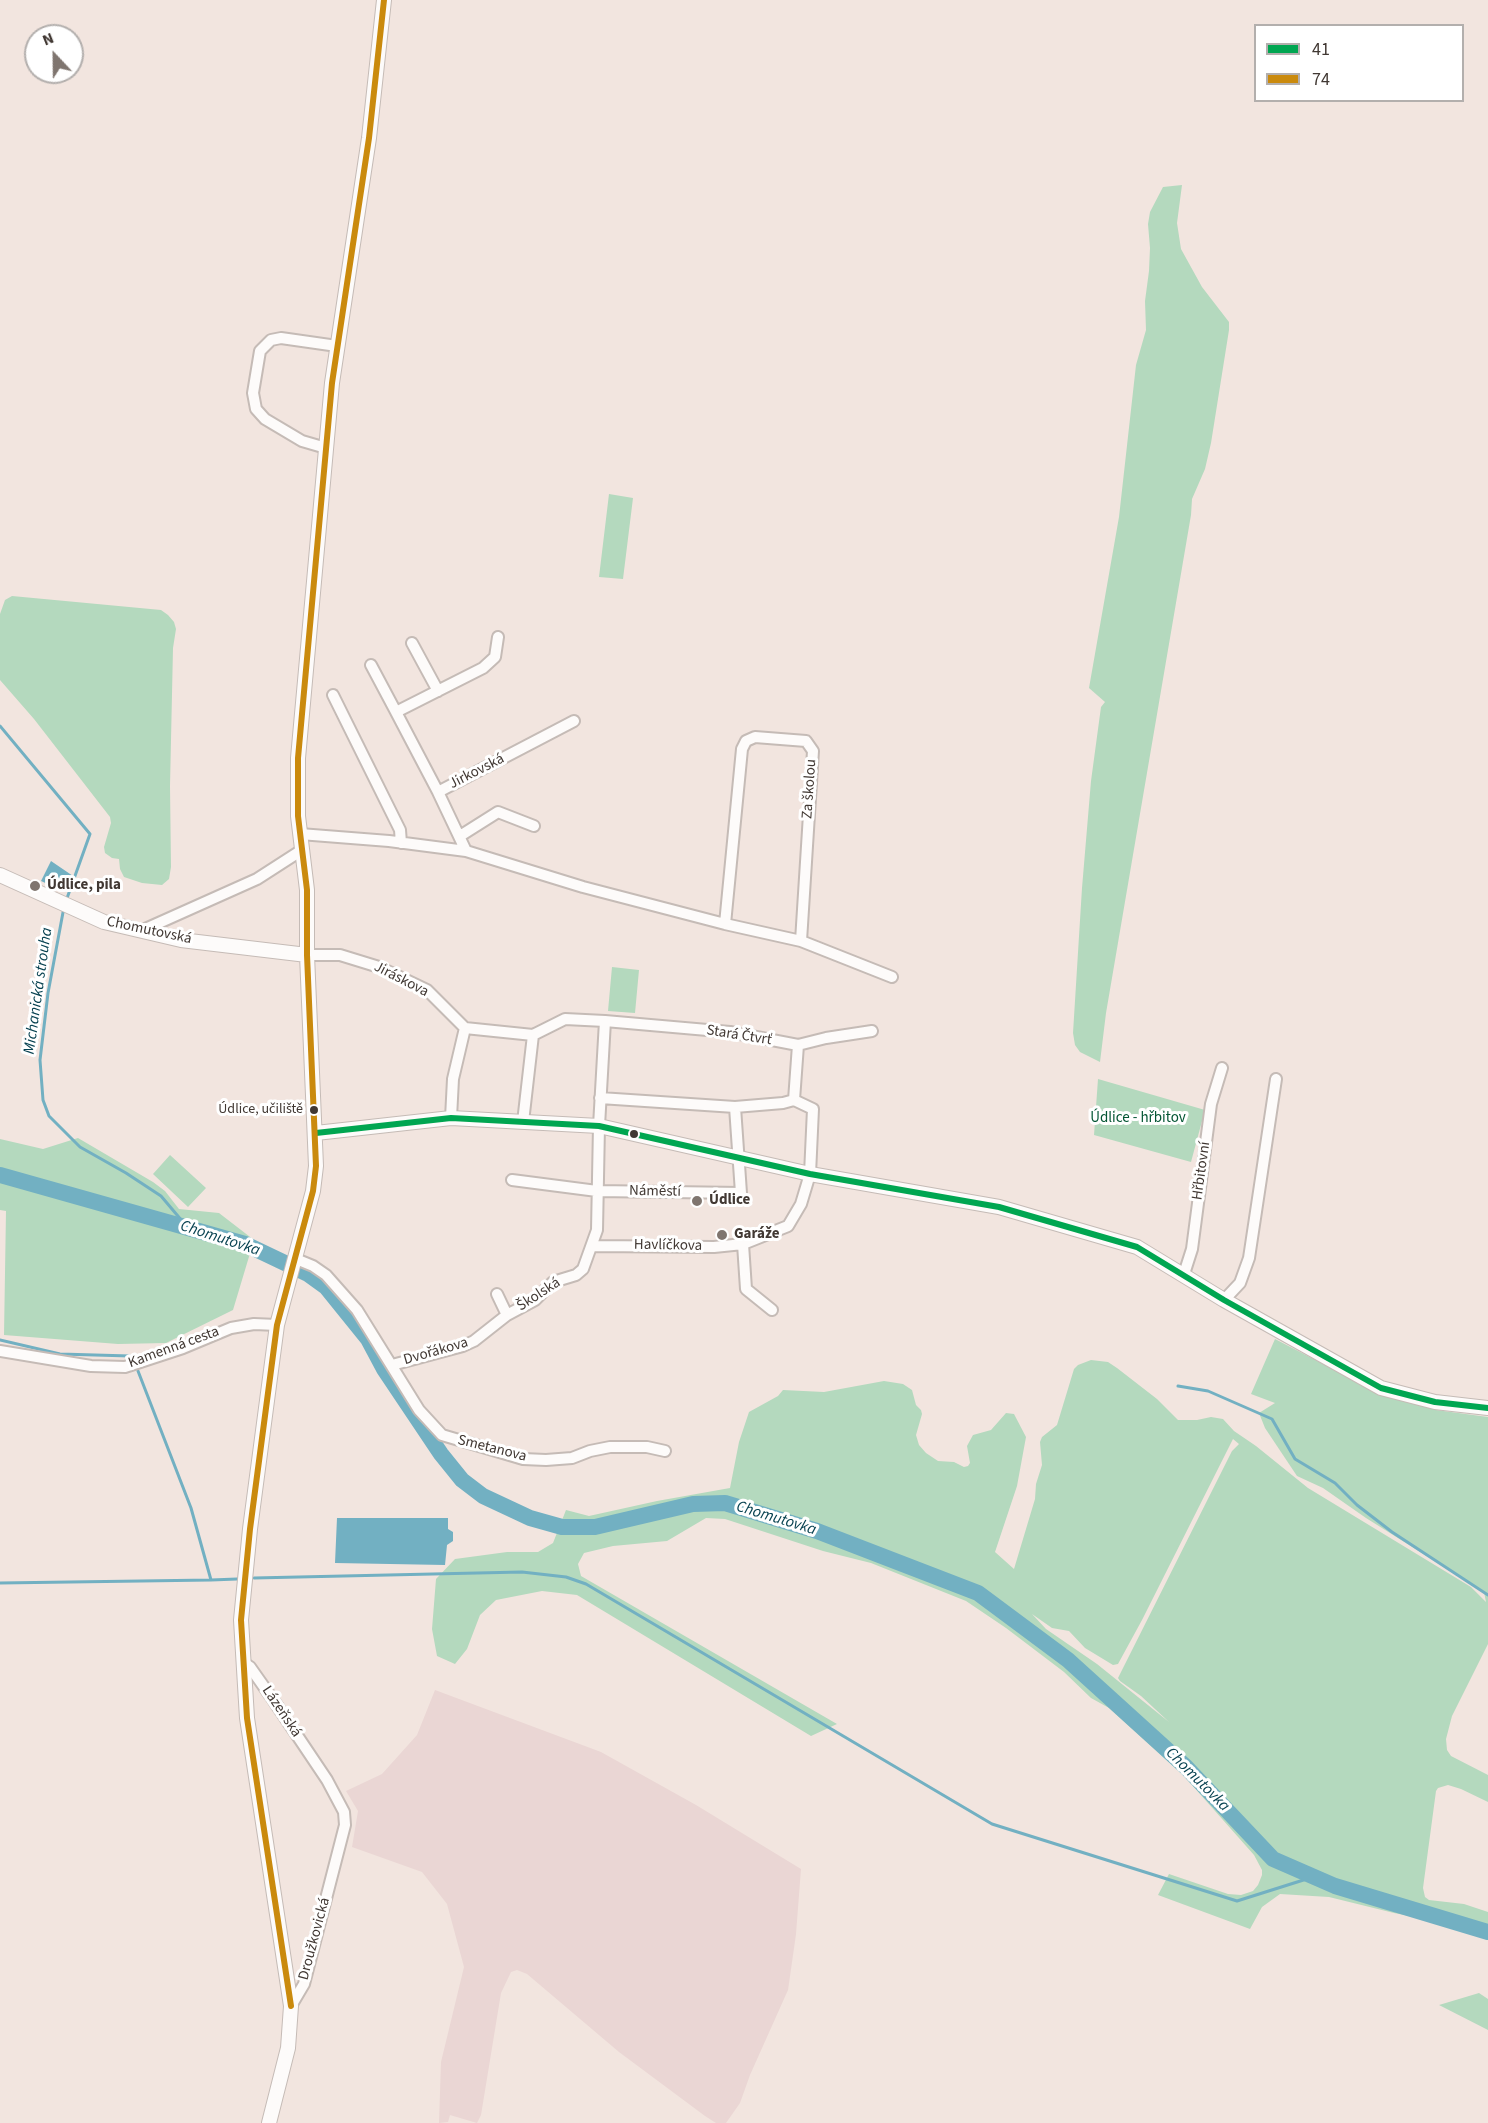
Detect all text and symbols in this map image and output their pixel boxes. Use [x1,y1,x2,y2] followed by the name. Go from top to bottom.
[24,24,84,84] north arrow
[1254,24,1464,102] legend
[39,27,57,51] text: N
[1312,37,1330,62] text: 41
[1312,67,1330,92] text: 74
[446,750,508,794] street label: Jirkovská
[799,758,821,820] street label: Za školou
[47,877,121,895] place label: Údlice, pila
[28,879,42,893] marker: Údlice, pila
[105,913,193,949] street label: Chomutovská
[21,926,57,1056] water label: Michanická strouha
[371,959,431,1001] street label: Jiráskova
[705,1022,773,1050] street label: Stará Čtvrť
[218,1102,303,1118] place label: Údlice, učiliště
[308,1104,320,1116] marker: Údlice, učiliště
[1090,1110,1186,1128] park label: Údlice - hřbitov
[628,1128,640,1140] unlabelled marker
[1189,1141,1215,1201] street label: Hřbitovní
[629,1183,681,1201] street label: Náměstí
[709,1192,750,1210] place label: Údlice
[690,1194,704,1208] marker: Údlice
[178,1217,262,1261] water label: Chomutovka
[734,1226,779,1244] place label: Garáže
[715,1228,729,1242] marker: Garáže
[634,1236,702,1256] street label: Havlíčkova
[514,1274,564,1316] street label: Školská
[126,1323,222,1373] street label: Kamenná cesta
[402,1334,470,1370] street label: Dvořákova
[456,1432,528,1466] street label: Smetanova
[734,1498,818,1540] water label: Chomutovka
[257,1683,305,1741] street label: Lázeňská
[1161,1744,1233,1816] water label: Chomutovka
[295,1896,335,1982] street label: Droužkovická

